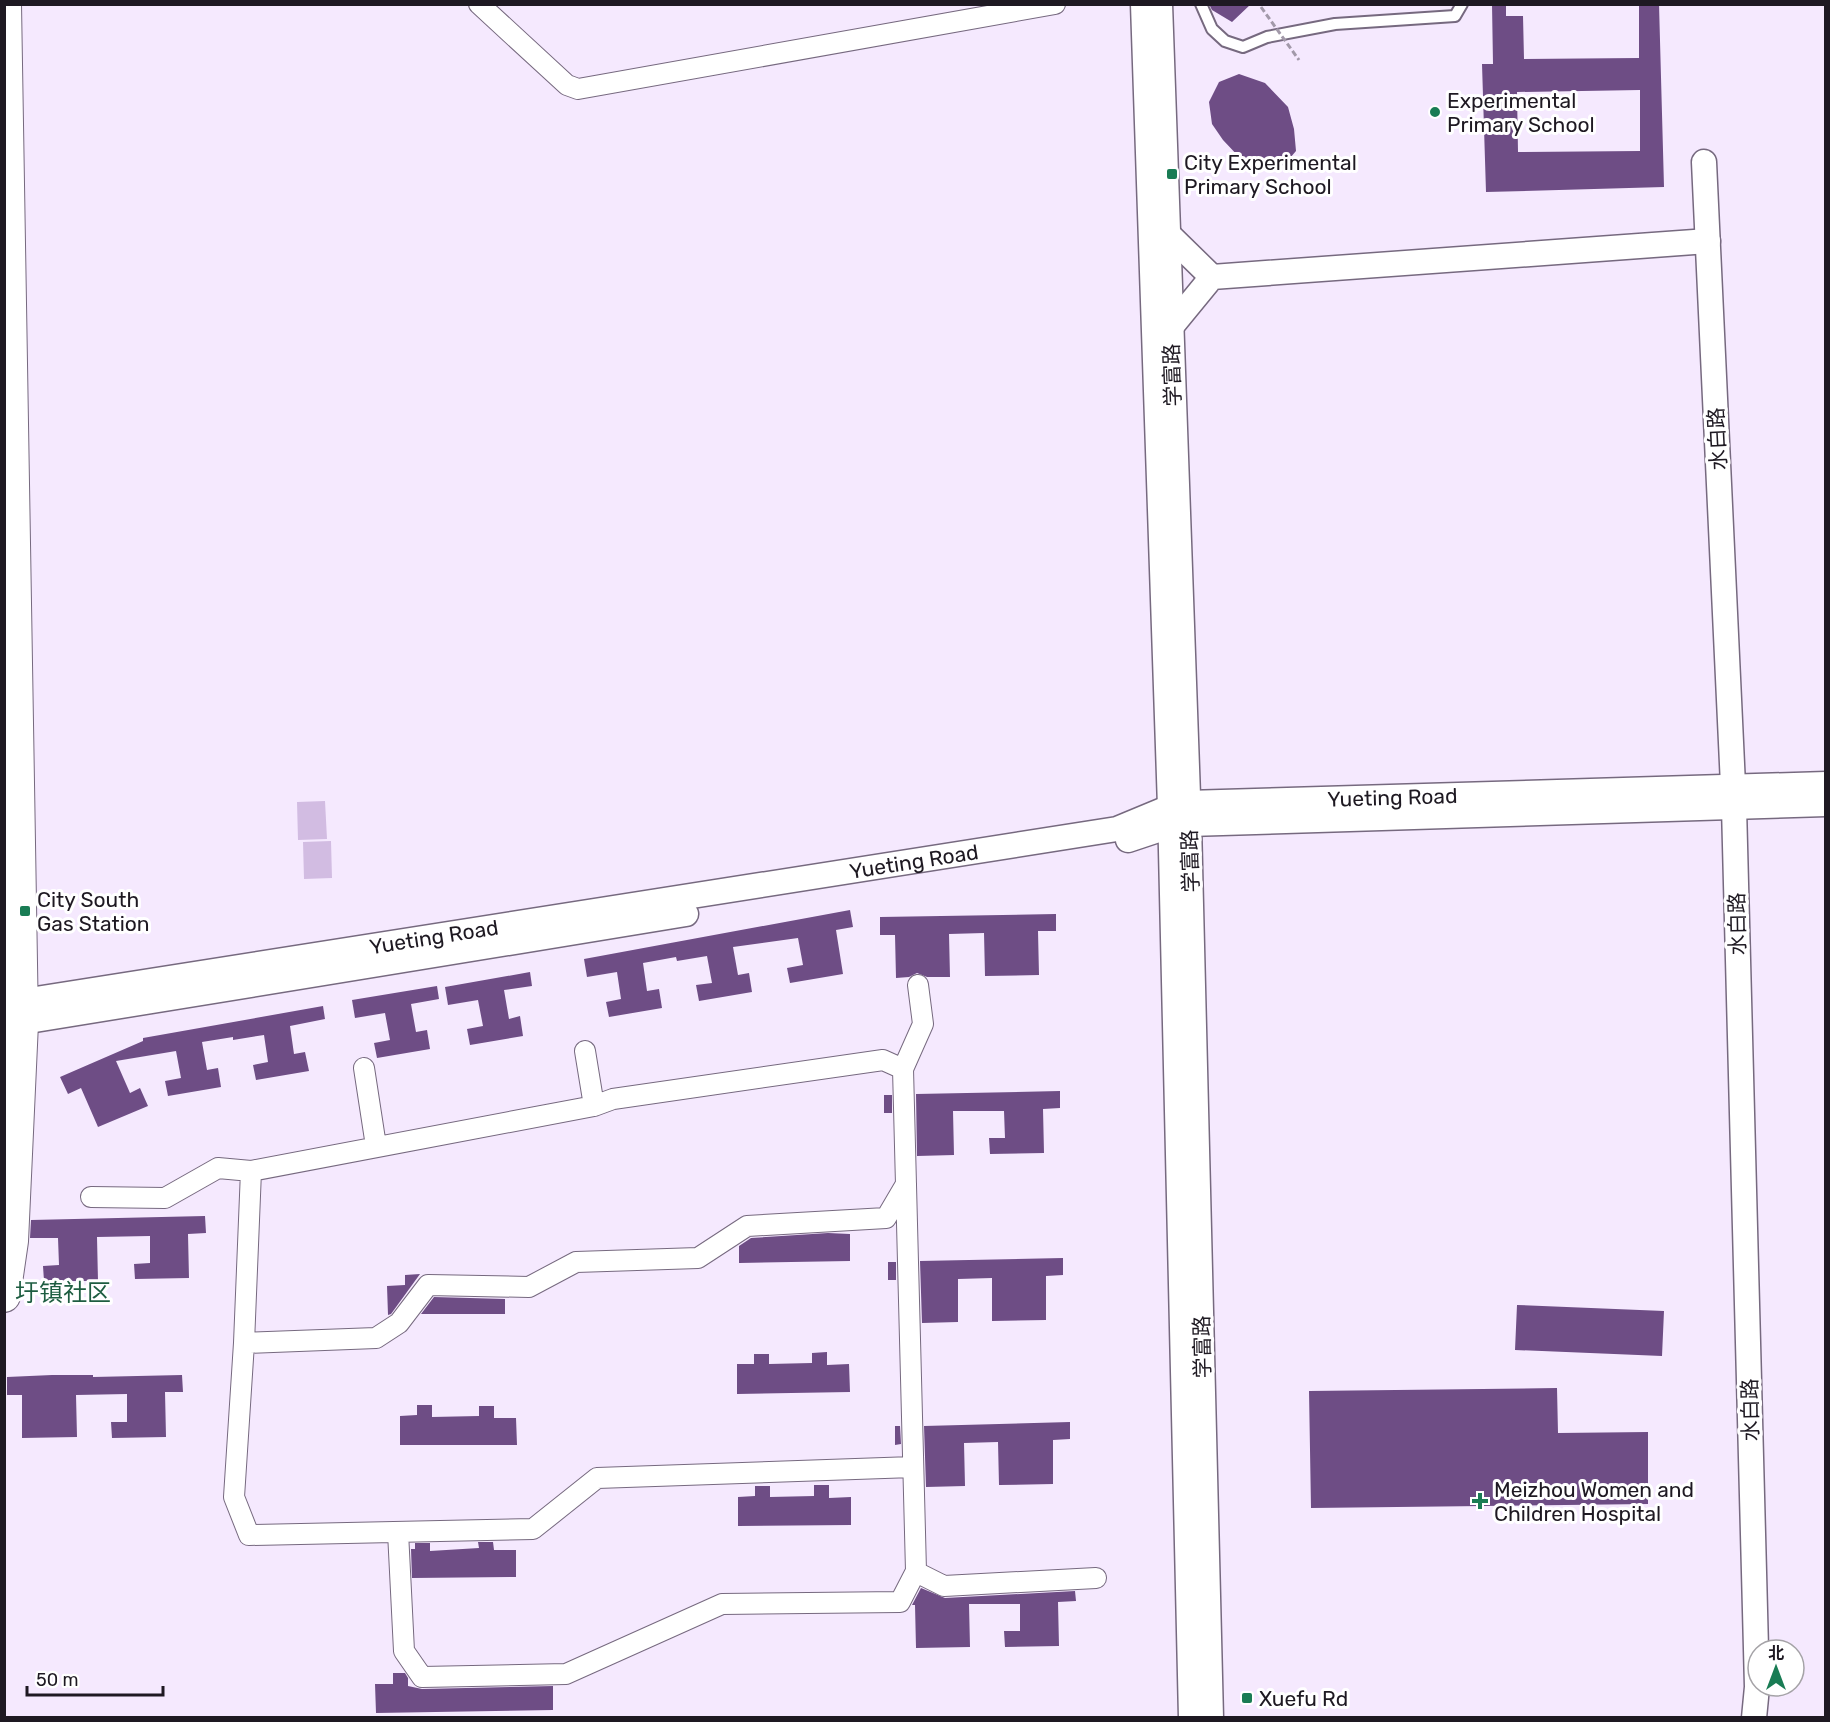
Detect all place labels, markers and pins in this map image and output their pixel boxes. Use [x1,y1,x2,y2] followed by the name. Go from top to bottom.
[1447,88,1595,137] place label: Experimental Primary School
[1428,105,1442,119] marker: Experimental Primary School
[1184,150,1357,199] place label: City Experimental Primary School
[1165,167,1179,181] marker: City Experimental Primary School
[37,887,150,936] place label: City South Gas Station
[18,904,32,918] marker: City South Gas Station
[1494,1477,1694,1526] place label: Meizhou Women and Children Hospital
[1471,1492,1489,1510] marker: Meizhou Women and Children Hospital
[1259,1686,1348,1711] place label: Xuefu Rd
[1240,1691,1254,1705] marker: Xuefu Rd

